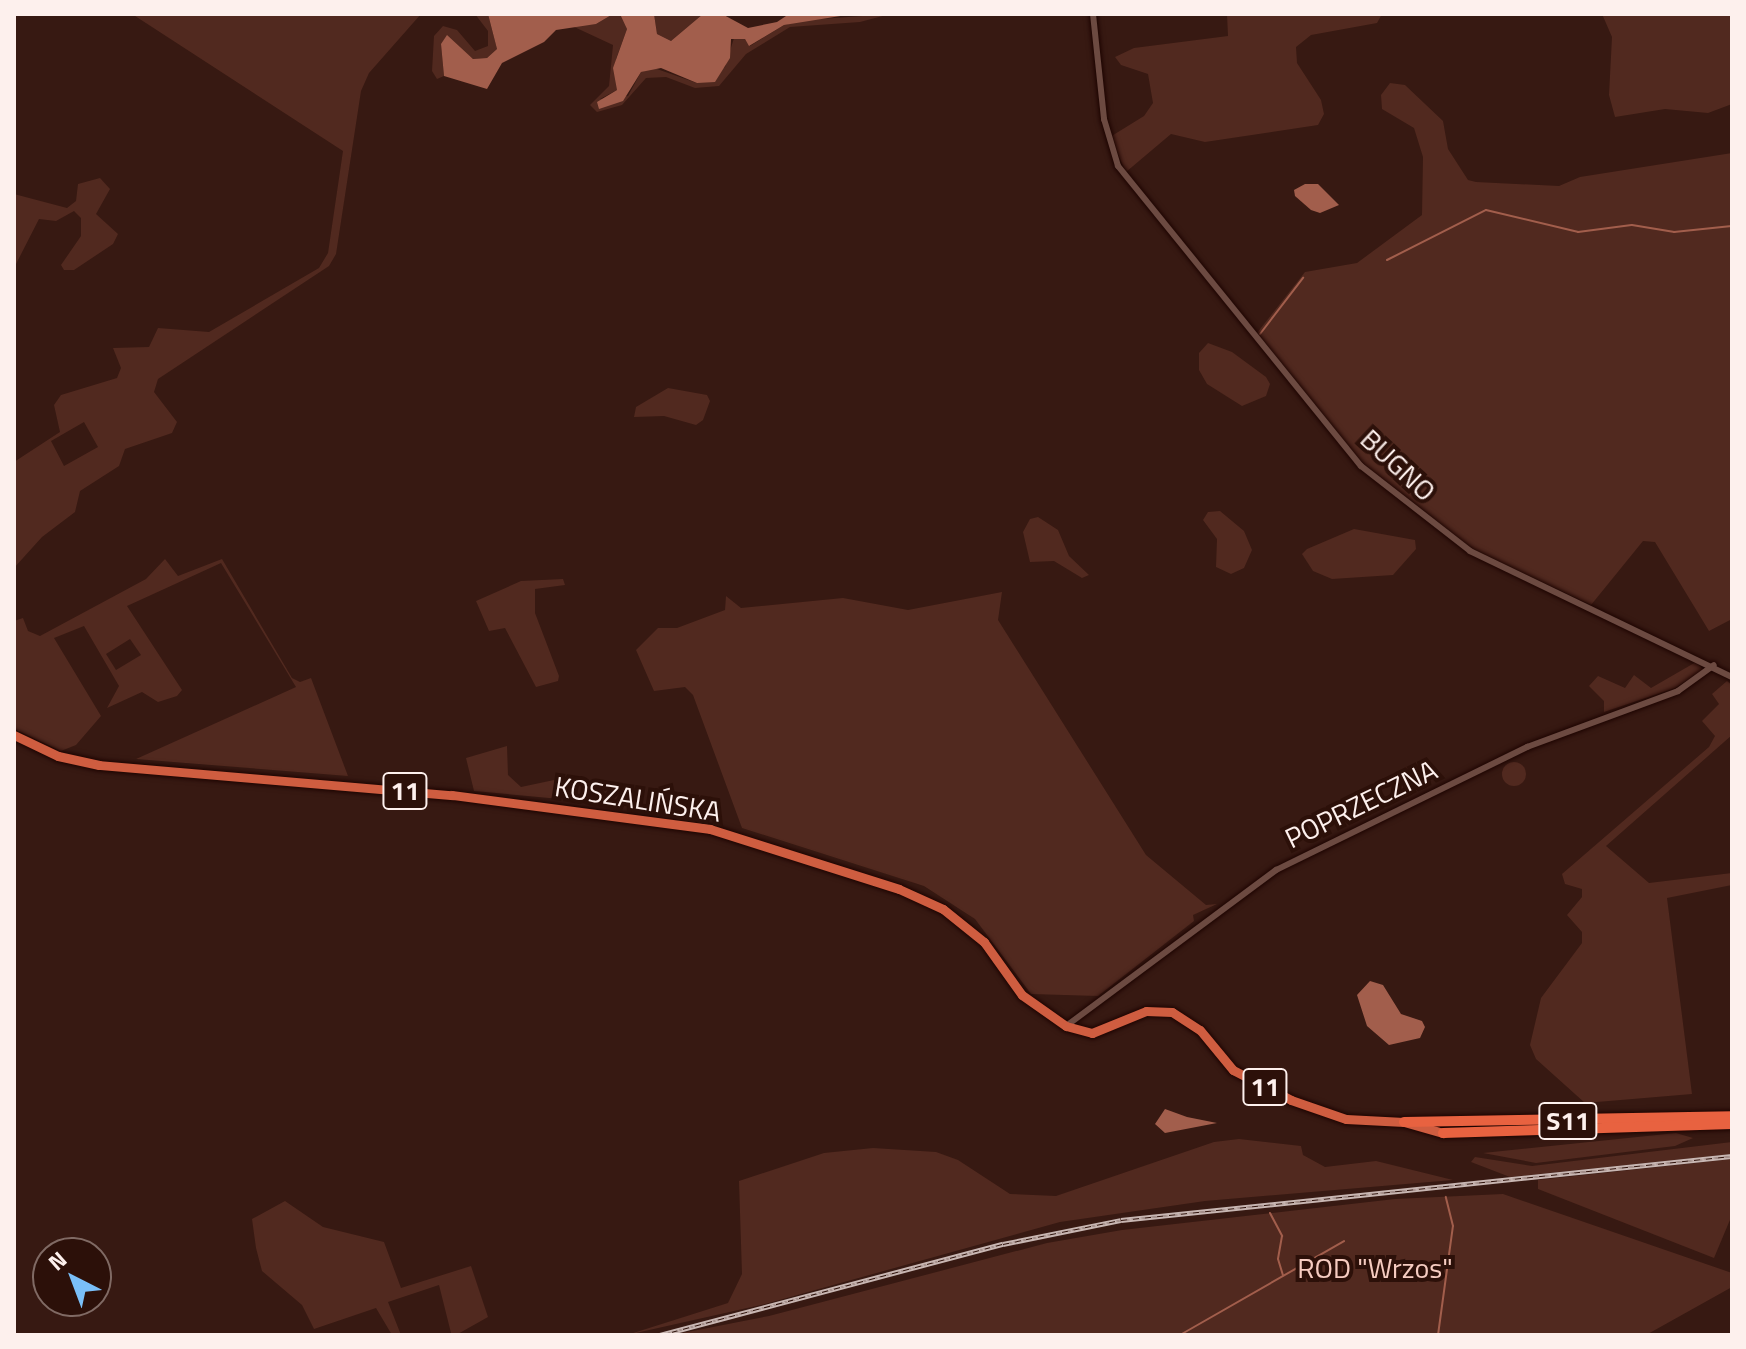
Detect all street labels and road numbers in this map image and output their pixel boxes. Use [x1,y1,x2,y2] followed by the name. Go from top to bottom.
[1354,422,1442,508] street label: BUGNO
[1279,753,1443,855] street label: POPRZECZNA
[381,769,429,813] road number: 11
[552,769,724,829] street label: KOSZALIŃSKA
[1241,1065,1289,1109] road number: 11
[1538,1099,1598,1143] road number: S11

